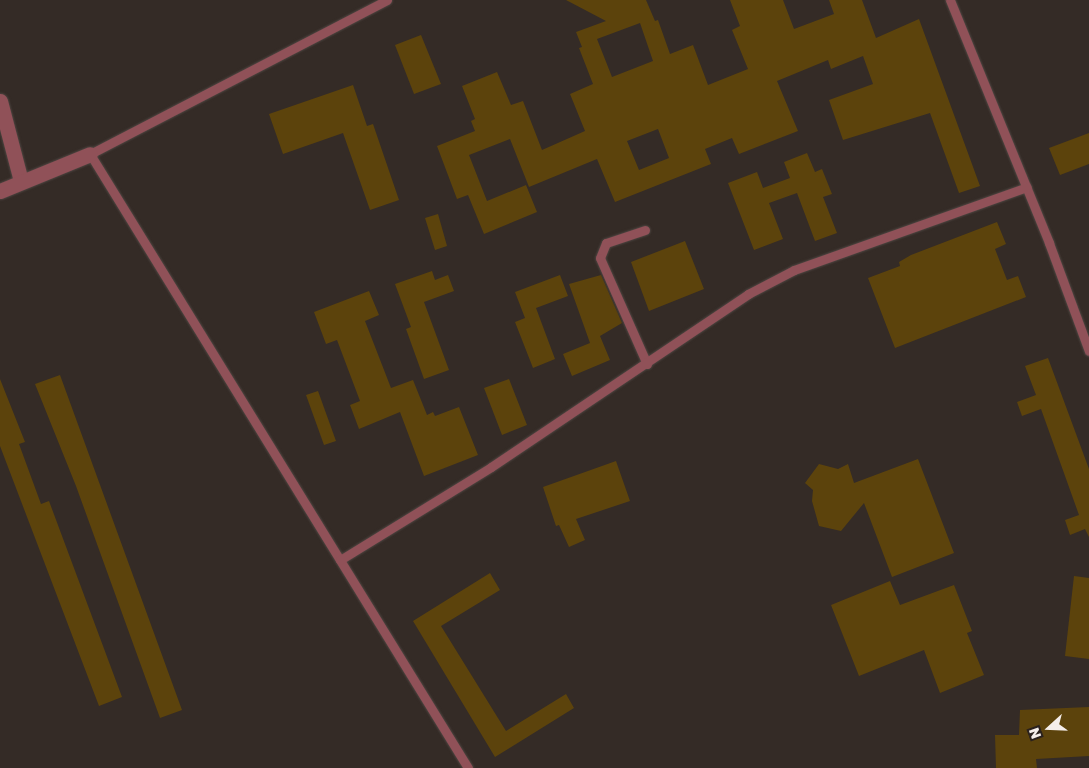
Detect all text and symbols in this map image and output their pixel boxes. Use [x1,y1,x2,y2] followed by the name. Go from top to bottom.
[1024,703,1074,753] north arrow
[1025,725,1044,741] text: N

